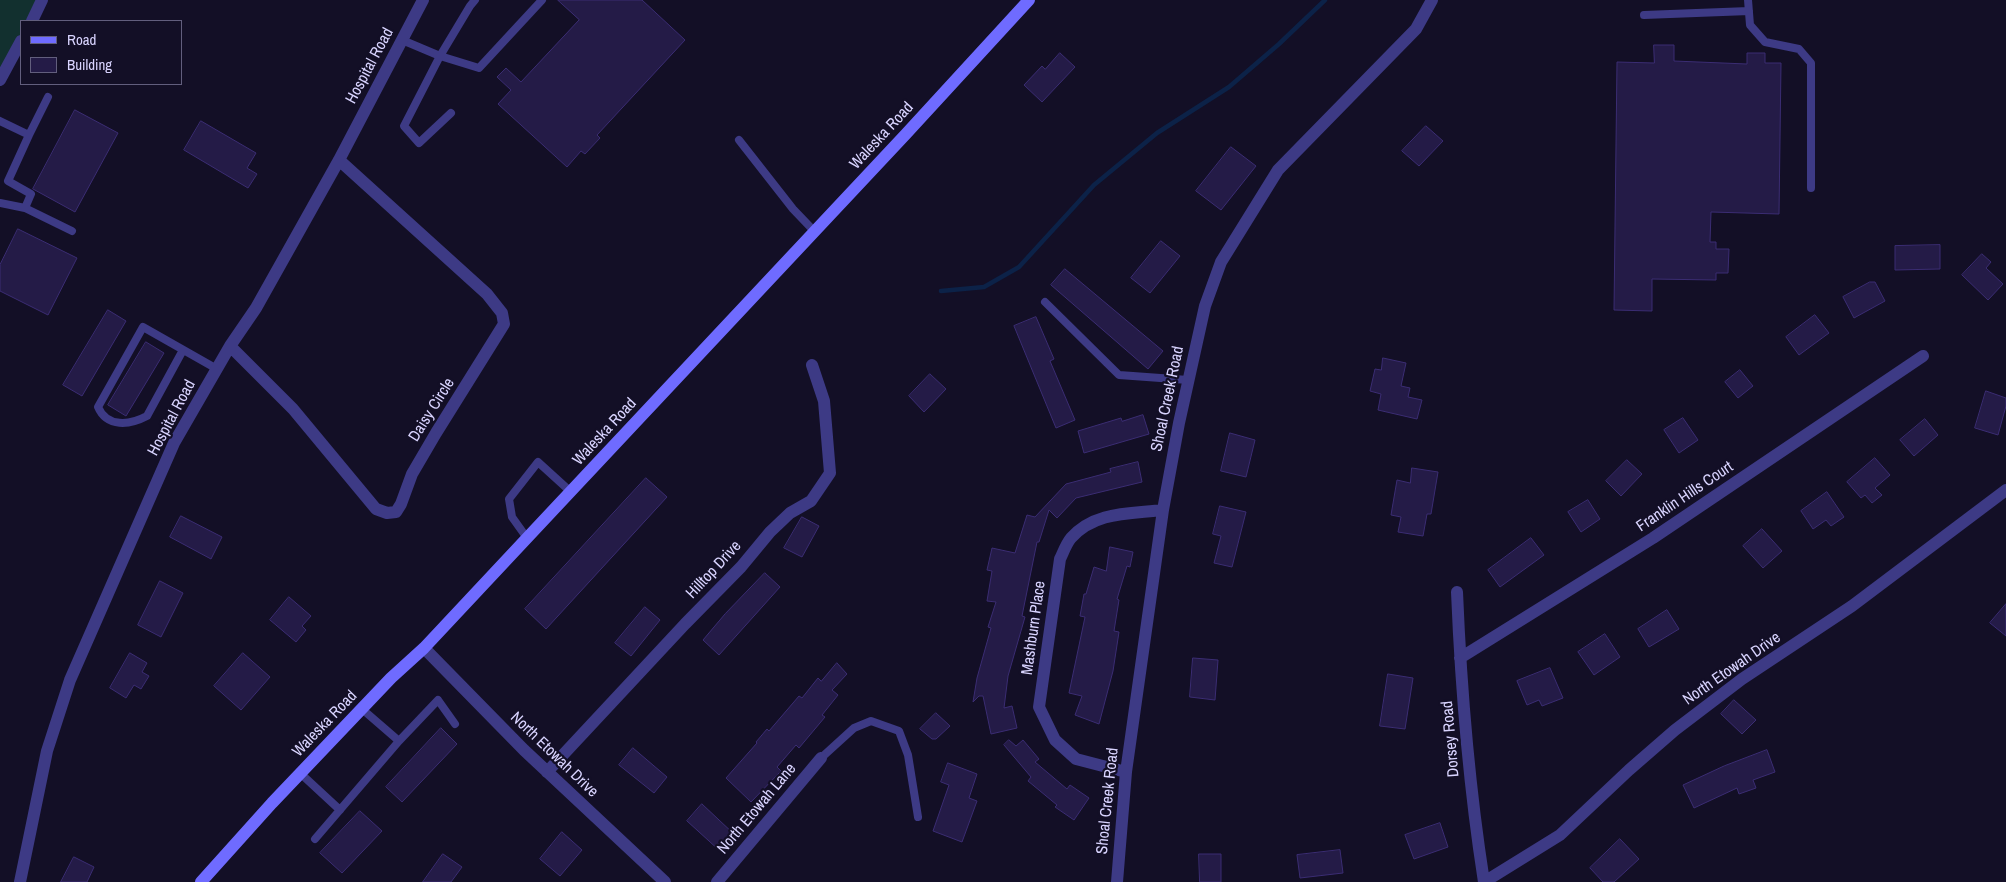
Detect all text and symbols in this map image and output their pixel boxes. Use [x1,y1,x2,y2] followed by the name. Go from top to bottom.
[20,20,182,85] legend
[342,25,398,107] street label: Hospital Road
[67,29,96,50] text: Road
[67,54,112,75] text: Building
[846,98,918,174] street label: Waleska Road
[1147,345,1189,453] street label: Shoal Creek Road
[405,375,459,445] street label: Daisy Circle
[144,377,200,459] street label: Hospital Road
[569,394,641,470] street label: Waleska Road
[1633,458,1737,536] street label: Franklin Hills Court
[682,537,746,603] street label: Hilltop Drive
[1018,580,1050,676] street label: Mashburn Place
[1680,628,1784,710] street label: North Etowah Drive
[289,687,361,761] street label: Waleska Road
[1438,700,1464,778] street label: Dorsey Road
[506,708,602,802] street label: North Etowah Drive
[1093,747,1123,855] street label: Shoal Creek Road
[714,760,800,858] street label: North Etowah Lane

